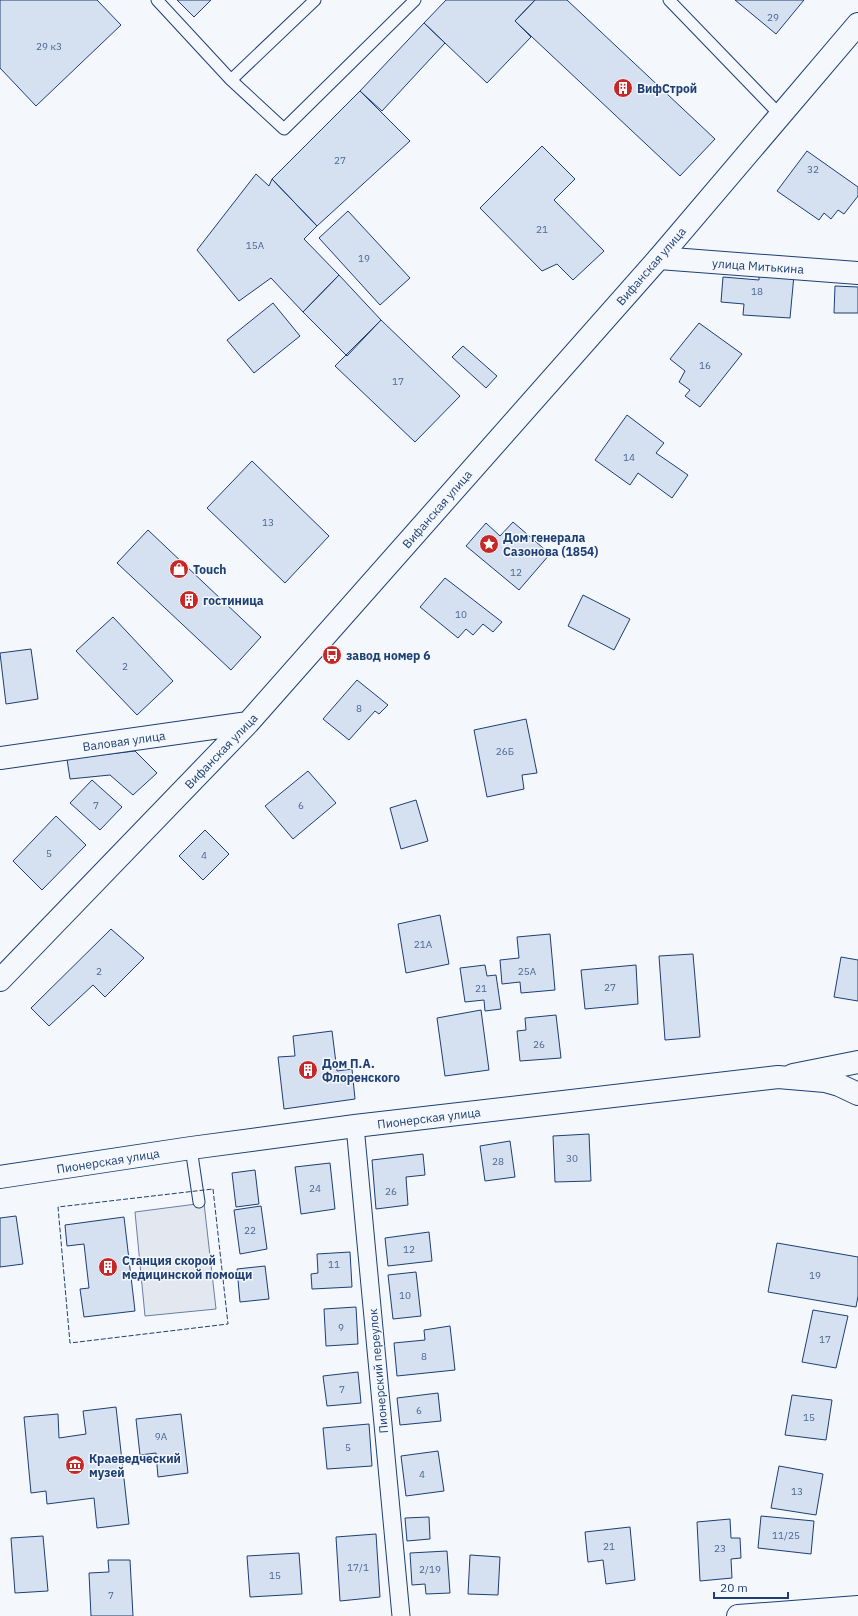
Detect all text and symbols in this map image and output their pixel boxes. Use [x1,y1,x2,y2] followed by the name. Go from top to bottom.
[767,11,779,24] house number: 29
[36,40,62,53] house number: 29 к3
[612,77,634,99] building icon: ВифСтрой
[637,81,697,96] place label: ВифСтрой
[334,154,346,167] house number: 27
[807,163,819,176] house number: 32
[536,223,548,236] house number: 21
[613,223,689,308] street label: Вифанская улица
[246,239,265,252] house number: 15А
[358,252,370,265] house number: 19
[712,255,805,277] street label: улица Митькина
[751,285,763,298] house number: 18
[699,359,711,372] house number: 16
[392,375,404,388] house number: 17
[623,451,635,464] house number: 14
[399,466,475,551] street label: Вифанская улица
[262,516,274,529] house number: 13
[503,530,598,559] place label: Дом генерала Сазонова (1854)
[478,533,500,555] place icon: Дом генерала Сазонова (1854)
[168,558,190,580] shop icon: Touch
[193,562,227,577] place label: Touch
[510,566,522,579] house number: 12
[178,589,200,611] building icon: гостиница
[203,593,264,608] place label: гостиница
[455,608,467,621] house number: 10
[321,644,343,666] bus stop icon: завод номер 6
[346,648,430,663] place label: завод номер 6
[122,660,128,673] house number: 2
[356,702,362,715] house number: 8
[181,710,261,792] street label: Вифанская улица
[82,728,167,754] street label: Валовая улица
[496,745,514,758] house number: 26Б
[93,799,99,812] house number: 7
[298,799,304,812] house number: 6
[46,847,52,860] house number: 5
[201,849,207,862] house number: 4
[414,938,433,951] house number: 21А
[96,965,102,978] house number: 2
[518,965,537,978] house number: 25А
[604,981,616,994] house number: 27
[475,982,487,995] house number: 21
[533,1038,545,1051] house number: 26
[322,1056,400,1085] place label: Дом П.А. Флоренского
[297,1059,319,1081] building icon: Дом П.А. Флоренского
[376,1104,482,1132] street label: Пионерская улица
[55,1145,161,1177] street label: Пионерская улица
[566,1152,578,1165] house number: 30
[492,1155,504,1168] house number: 28
[309,1182,321,1195] house number: 24
[385,1185,397,1198] house number: 26
[244,1224,256,1237] house number: 22
[403,1243,415,1256] house number: 12
[122,1253,252,1282] place label: Станция скорой медицинской помощи
[97,1256,119,1278] building icon: Станция скорой медицинской помощи
[328,1258,340,1271] house number: 11
[809,1269,821,1282] house number: 19
[399,1289,411,1302] house number: 10
[365,1308,391,1434] street label: Пионерский переулок
[338,1321,344,1334] house number: 9
[819,1333,831,1346] house number: 17
[421,1350,427,1363] house number: 8
[339,1383,345,1396] house number: 7
[416,1404,422,1417] house number: 6
[803,1411,815,1424] house number: 15
[155,1430,168,1443] house number: 9А
[345,1441,351,1454] house number: 5
[89,1451,181,1480] place label: Краеведческий музей
[64,1454,86,1476] museum icon: Краеведческий музей
[419,1468,425,1481] house number: 4
[791,1485,803,1498] house number: 13
[772,1529,800,1542] house number: 11/25
[603,1540,615,1553] house number: 21
[714,1542,726,1555] house number: 23
[347,1561,369,1574] house number: 17/1
[419,1563,441,1576] house number: 2/19
[269,1569,281,1582] house number: 15
[714,1574,788,1600] scale bar
[720,1580,748,1595] text: 20 m
[108,1589,114,1602] house number: 7

